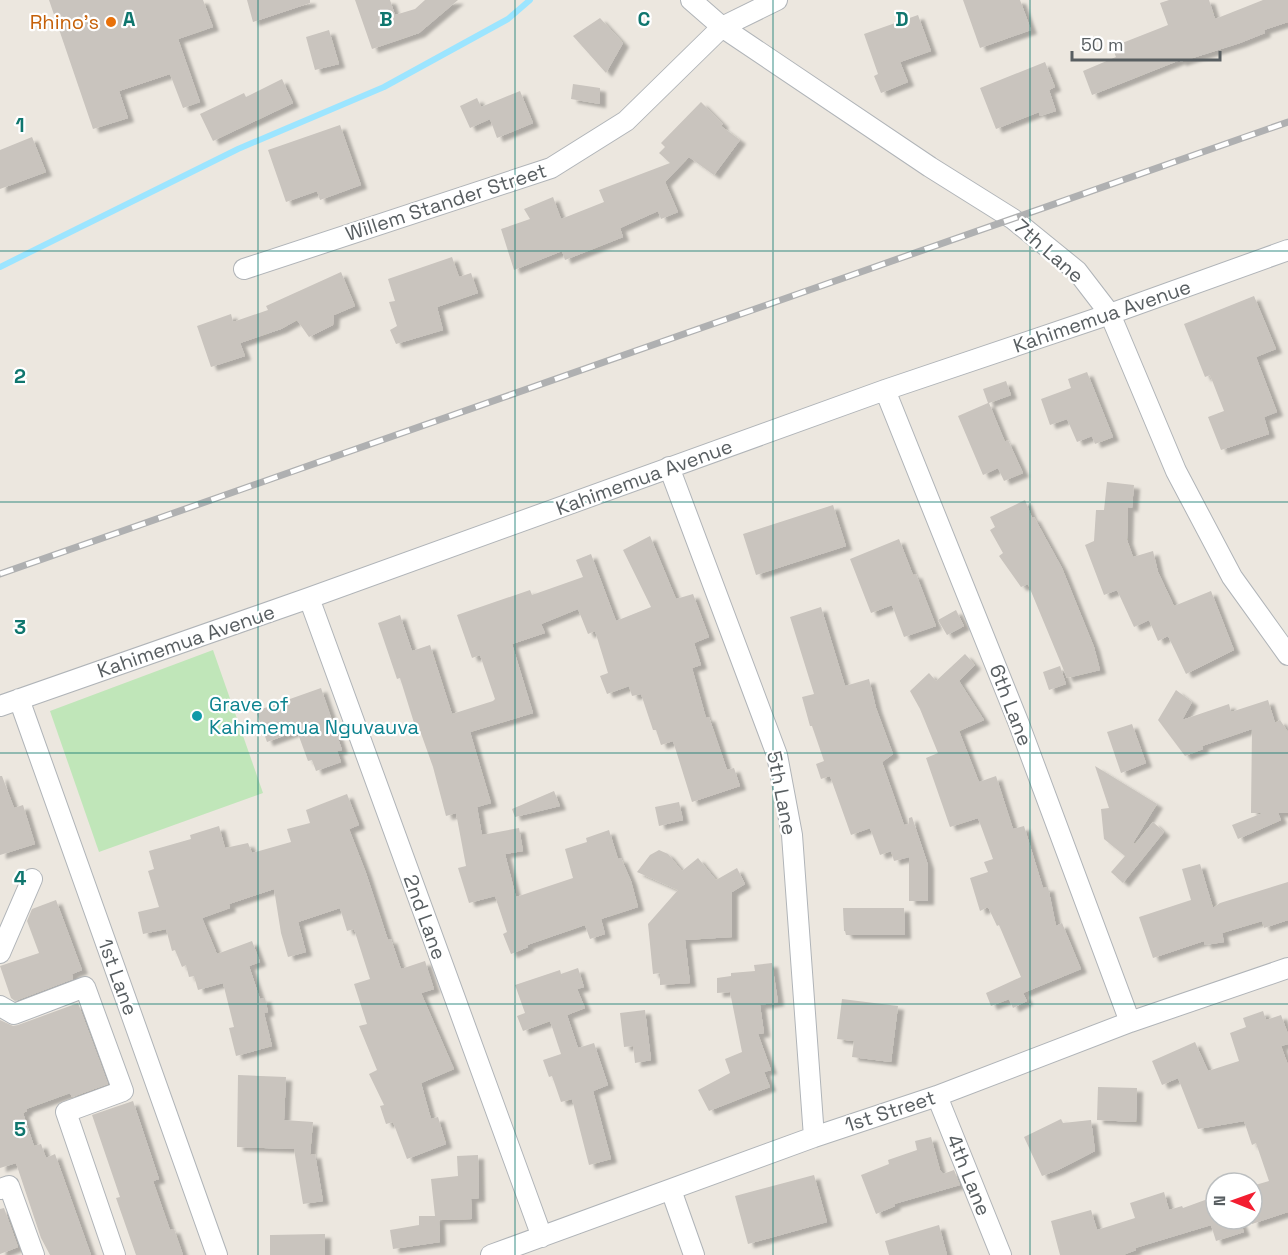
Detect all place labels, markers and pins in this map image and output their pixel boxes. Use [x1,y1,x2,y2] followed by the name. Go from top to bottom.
[30,9,99,35] place label: Rhino's
[104,15,118,29] marker: Rhino's
[209,691,419,740] place label: Grave of Kahimemua Nguvauva
[190,709,204,723] marker: Grave of Kahimemua Nguvauva

